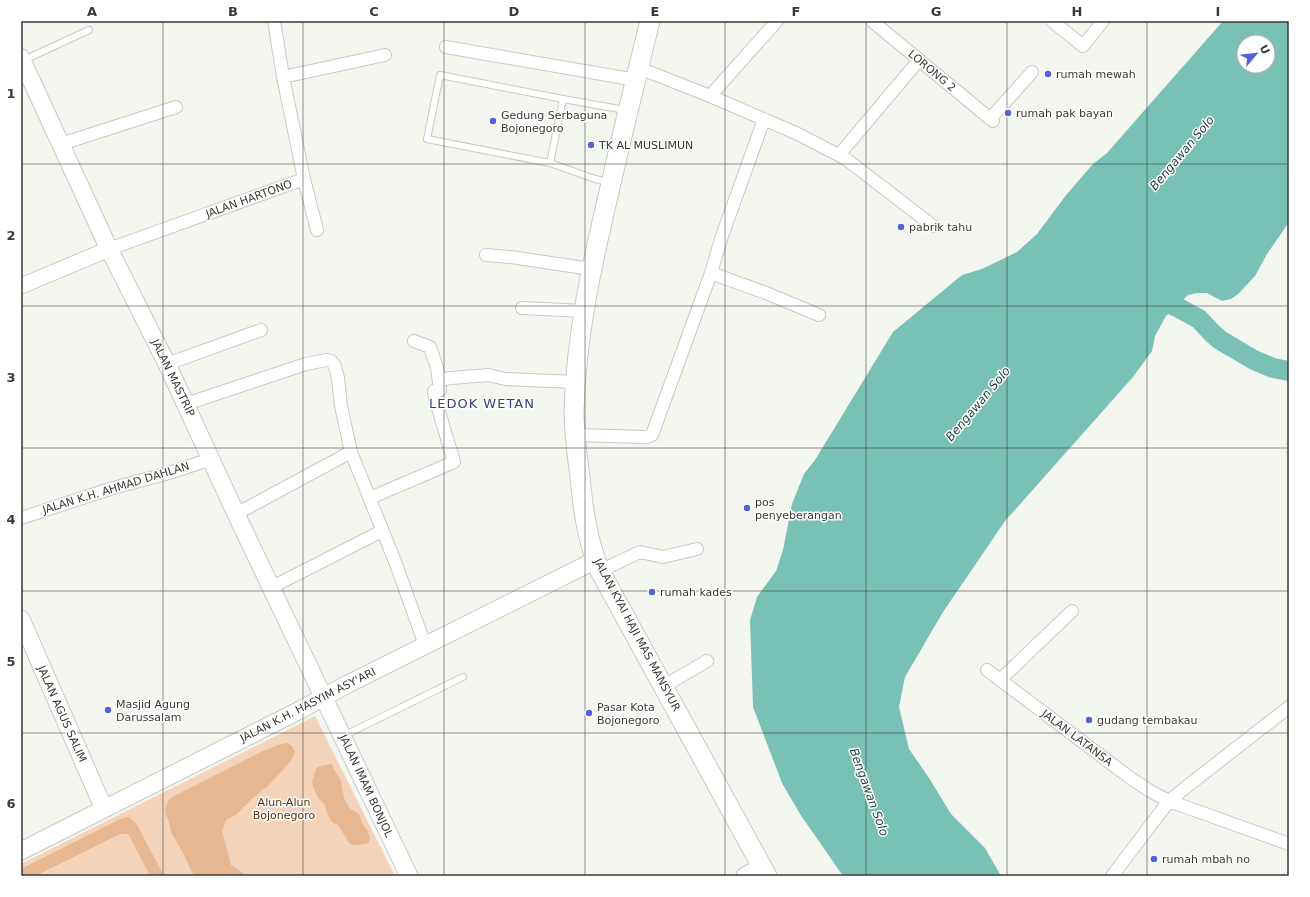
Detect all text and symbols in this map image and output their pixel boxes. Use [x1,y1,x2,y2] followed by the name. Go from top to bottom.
[87,4,97,19] text: A
[228,4,238,19] text: B
[369,4,379,19] text: C
[509,4,520,19] text: D
[651,4,659,19] text: E
[792,4,800,19] text: F
[931,4,941,19] text: G
[1072,4,1082,19] text: H
[1216,4,1220,19] text: I
[1236,34,1276,74] north arrow
[1257,43,1272,57] text: U
[906,47,958,95] street label: LORONG 2
[1056,68,1136,81] place label: rumah mewah
[1043,69,1053,79] marker: rumah mewah
[6,86,16,101] text: 1
[1016,107,1113,120] place label: rumah pak bayan
[1003,108,1013,118] marker: rumah pak bayan
[501,109,607,135] place label: Gedung Serbaguna Bojonegoro
[1147,113,1217,193] water label: Bengawan Solo
[488,116,498,126] marker: Gedung Serbaguna Bojonegoro
[598,139,693,152] place label: TK AL MUSLIMUN
[586,140,596,150] marker: TK AL MUSLIMUN
[203,177,294,221] street label: JALAN HARTONO
[909,221,972,234] place label: pabrik tahu
[896,222,906,232] marker: pabrik tahu
[6,228,16,243] text: 2
[148,336,198,419] street label: JALAN MASTRIP
[943,364,1013,444] water label: Bengawan Solo
[6,370,16,385] text: 3
[429,396,535,411] district label: LEDOK WETAN
[40,459,191,517] street label: JALAN K.H. AHMAD DAHLAN
[755,496,842,522] place label: pos penyeberangan
[742,503,752,513] marker: pos penyeberangan
[6,512,16,527] text: 4
[591,556,683,714] street label: JALAN KYAI HAJI MAS MANSYUR
[660,586,732,599] place label: rumah kades
[647,587,657,597] marker: rumah kades
[6,654,16,669] text: 5
[34,663,89,764] street label: JALAN AGUS SALIM
[237,665,378,745] street label: JALAN K.H. HASYIM ASY'ARI
[116,698,190,724] place label: Masjid Agung Darussalam
[597,701,660,727] place label: Pasar Kota Bojonegoro
[103,705,113,715] marker: Masjid Agung Darussalam
[1038,706,1115,769] street label: JALAN LATANSA
[584,708,594,718] marker: Pasar Kota Bojonegoro
[1097,714,1198,727] place label: gudang tembakau
[1084,715,1094,725] marker: gudang tembakau
[336,732,396,840] street label: JALAN IMAM BONJOL
[847,746,891,838] water label: Bengawan Solo
[6,796,16,811] text: 6
[253,796,316,822] park label: Alun-Alun Bojonegoro
[1162,853,1250,866] place label: rumah mbah no
[1149,854,1159,864] marker: rumah mbah no

